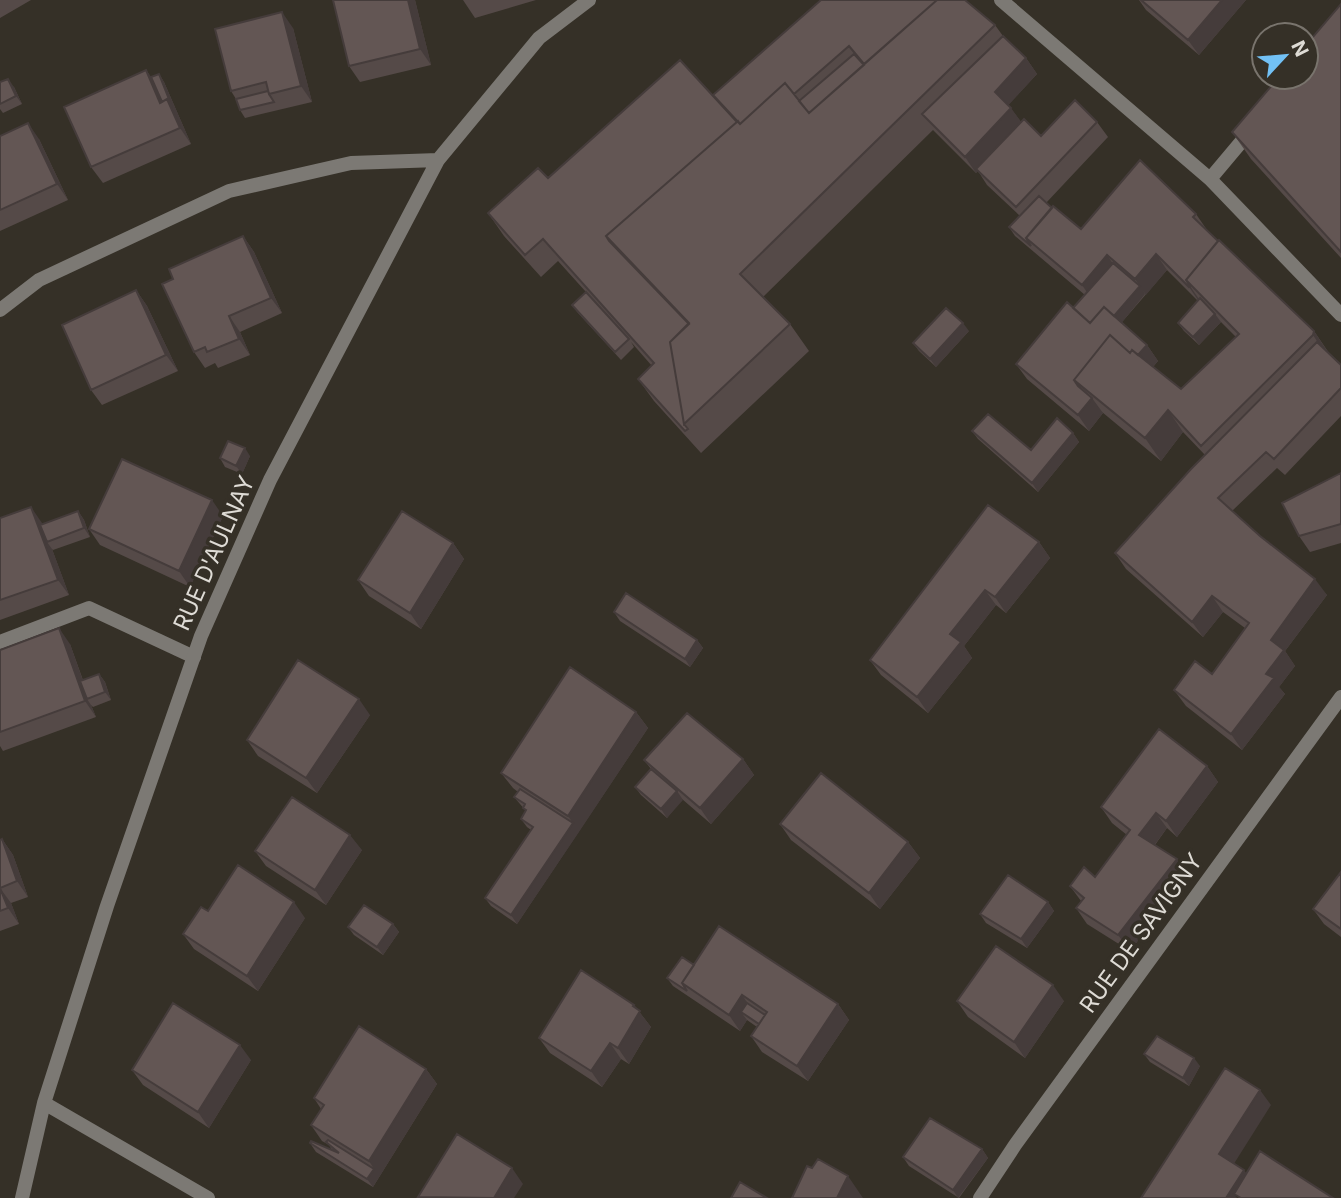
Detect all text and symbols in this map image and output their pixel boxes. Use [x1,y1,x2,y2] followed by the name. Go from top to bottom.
[1250,21,1320,91] north arrow
[1286,37,1313,60] text: N
[167,471,261,635] street label: RUE D'AULNAY
[1074,847,1208,1018] street label: RUE DE SAVIGNY

